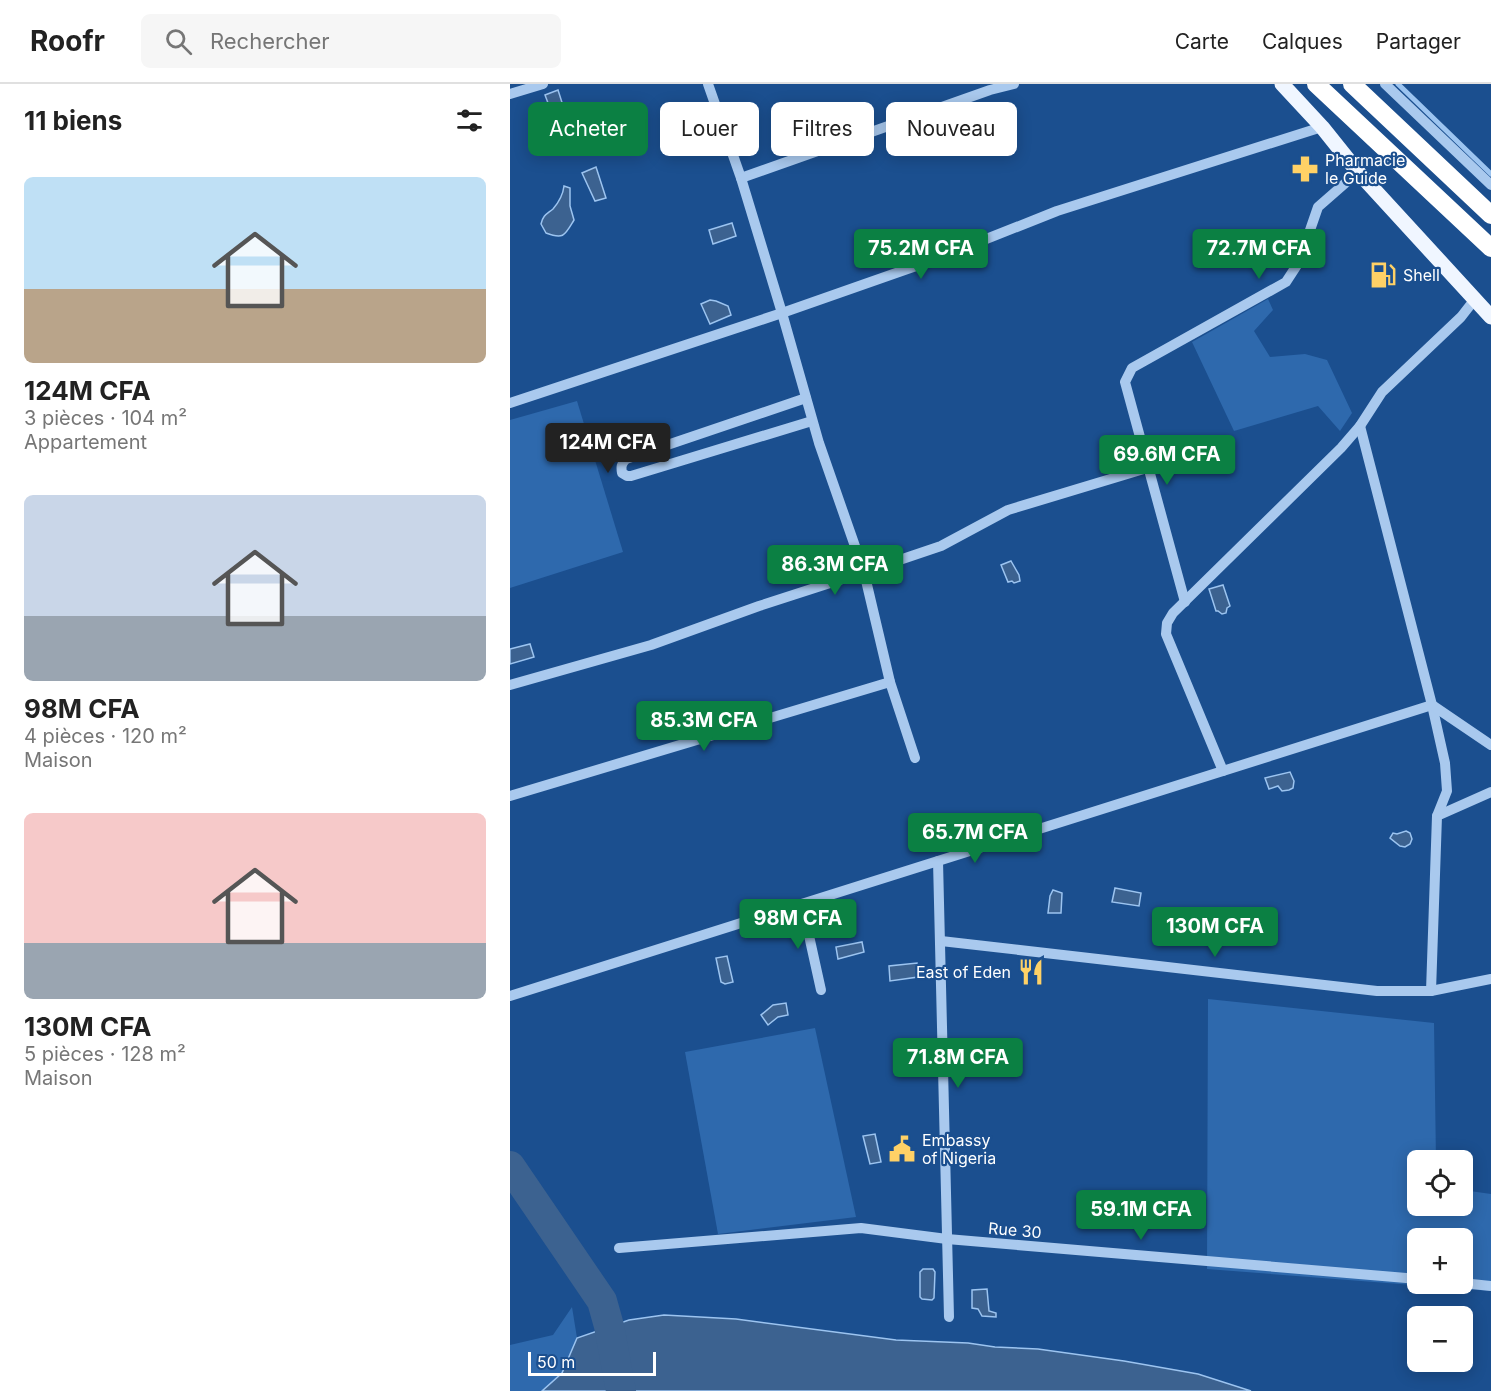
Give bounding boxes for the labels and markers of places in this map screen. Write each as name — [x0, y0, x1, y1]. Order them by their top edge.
place label: Pharmacie le Guide — [1325, 150, 1405, 188]
pharmacy icon: Pharmacie le Guide — [1290, 154, 1320, 184]
pin: 75.2M CFA — [852, 229, 990, 280]
pin: 72.7M CFA — [1190, 229, 1328, 280]
fuel station icon: Shell — [1368, 260, 1398, 290]
place label: Shell — [1403, 265, 1440, 285]
pin: 124M CFA — [546, 423, 670, 474]
pin: 69.6M CFA — [1098, 435, 1236, 486]
pin: 86.3M CFA — [766, 545, 904, 596]
pin: 85.3M CFA — [635, 701, 773, 752]
pin: 65.7M CFA — [906, 813, 1044, 864]
pin: 98M CFA — [743, 899, 853, 950]
pin: 130M CFA — [1153, 907, 1277, 958]
restaurant icon: East of Eden — [1016, 957, 1046, 987]
place label: East of Eden — [916, 962, 1011, 982]
pin: 71.8M CFA — [889, 1038, 1027, 1089]
place label: Embassy of Nigeria — [922, 1130, 996, 1168]
public building icon: Embassy of Nigeria — [887, 1134, 917, 1164]
pin: 59.1M CFA — [1072, 1190, 1210, 1241]

